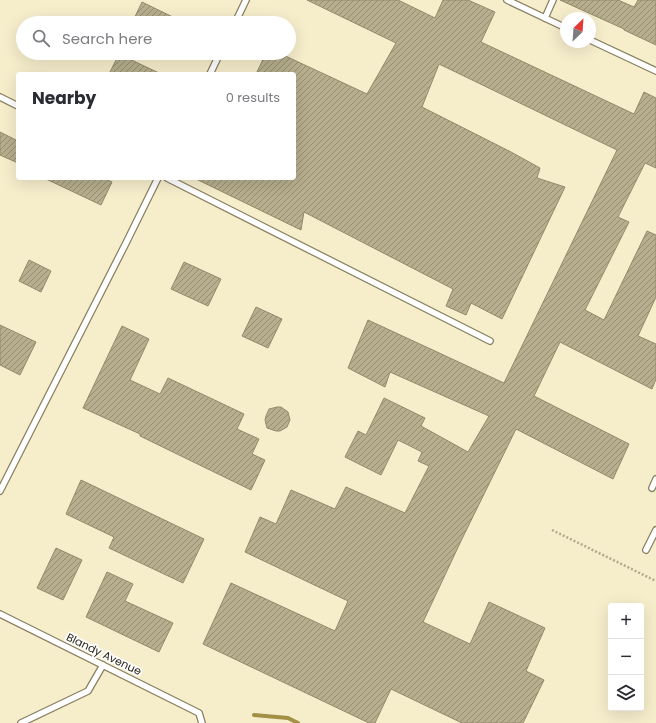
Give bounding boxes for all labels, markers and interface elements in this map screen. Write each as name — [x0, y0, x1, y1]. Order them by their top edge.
north arrow — [560, 12, 596, 48]
search box — [16, 16, 296, 60]
icon: search — [30, 27, 52, 49]
text: Search here — [62, 28, 152, 49]
text: Nearby — [32, 86, 96, 110]
text: 0 results — [226, 88, 280, 107]
map controls — [608, 603, 644, 711]
button: + — [608, 603, 644, 639]
street label: Blandy Avenue — [64, 629, 144, 679]
button: − — [608, 639, 644, 675]
button: layers — [608, 675, 644, 711]

